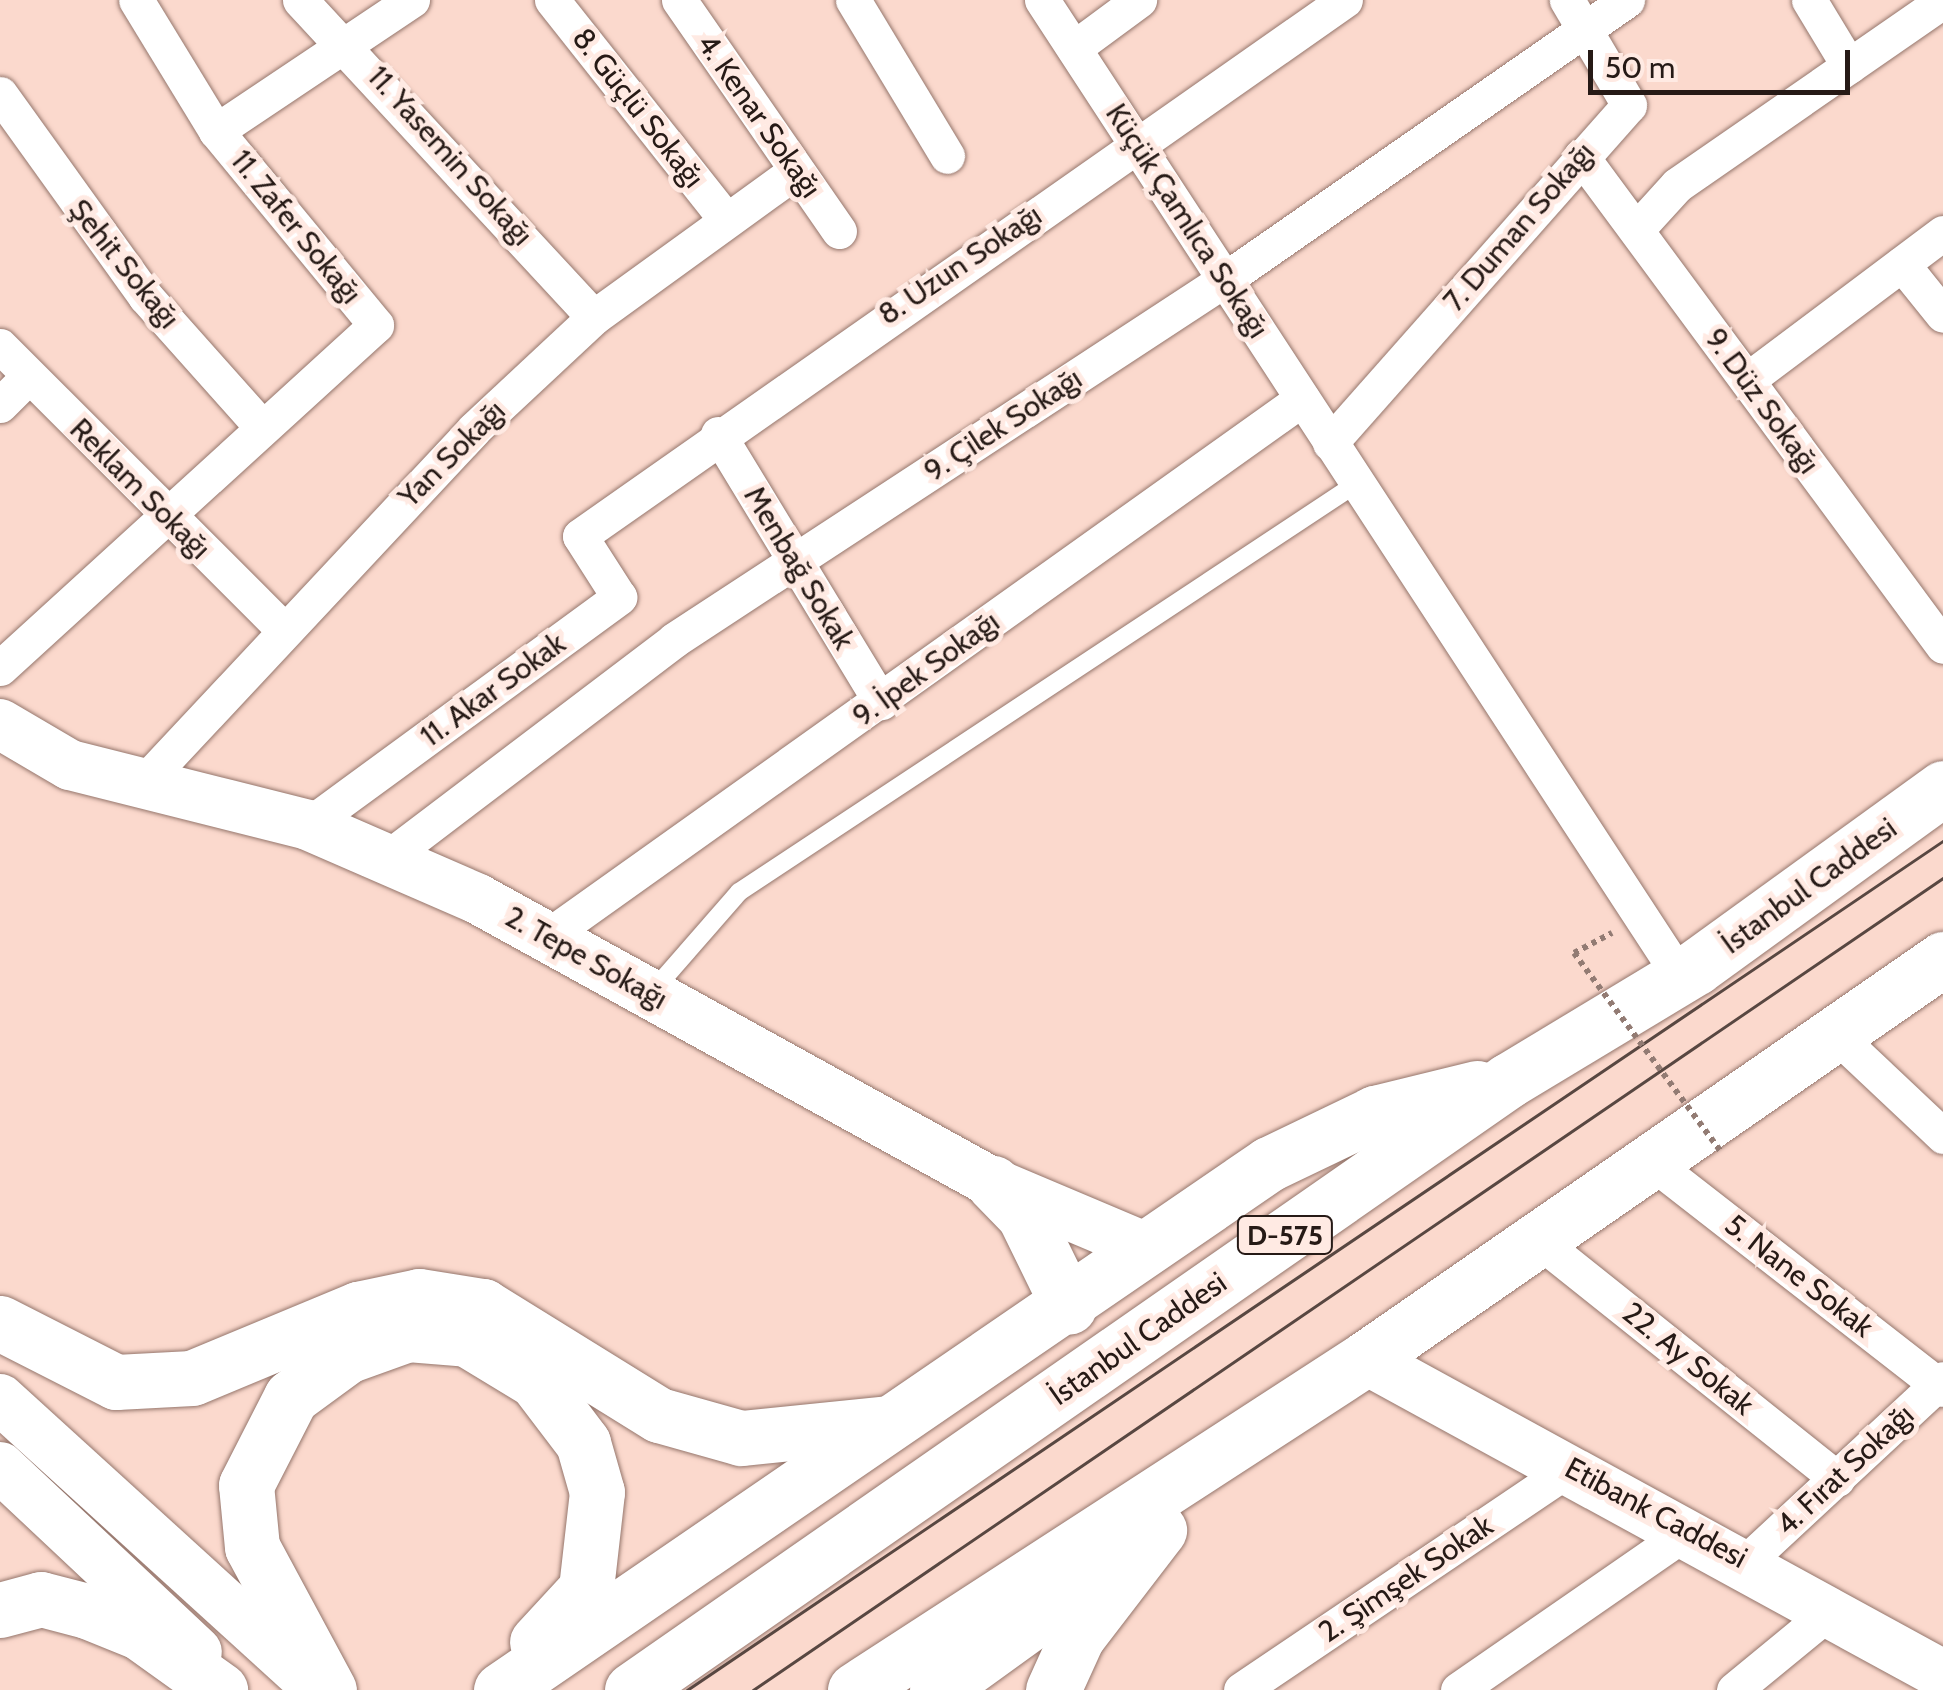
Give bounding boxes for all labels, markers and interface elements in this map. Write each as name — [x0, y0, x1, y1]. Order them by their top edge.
street label: 8. Güçlü Sokağı — [564, 21, 712, 195]
street label: 4. Kenar Sokağı — [689, 27, 829, 205]
scale bar — [1593, 30, 1856, 92]
text: 50 m — [1605, 49, 1675, 86]
street label: 11. Yasemin Sokağı — [360, 59, 540, 253]
street label: Küçük Çamlıca Sokağı — [1098, 97, 1276, 345]
street label: 7. Duman Sokağı — [1436, 135, 1602, 319]
street label: 11. Zafer Sokağı — [223, 143, 369, 311]
street label: Şehit Sokağı — [61, 192, 187, 336]
street label: 8. Uzun Sokağı — [872, 197, 1048, 333]
street label: 9. Düz Sokağı — [1697, 321, 1827, 481]
street label: 9. Çilek Sokağı — [917, 361, 1089, 489]
street label: Yan Sokağı — [391, 393, 513, 515]
street label: Reklam Sokağı — [62, 411, 218, 567]
street label: Menbağ Sokak — [736, 480, 862, 656]
street label: 9. İpek Sokağı — [846, 604, 1006, 734]
street label: 11. Akar Sokak — [414, 625, 572, 755]
street label: İstanbul Caddesi — [1714, 810, 1904, 962]
street label: 2. Tepe Sokağı — [499, 899, 673, 1017]
street label: 5. Nane Sokak — [1718, 1207, 1880, 1345]
road number: D-575 — [1235, 1212, 1335, 1258]
street label: İstanbul Caddesi — [1043, 1265, 1233, 1413]
street label: 22. Ay Sokak — [1615, 1295, 1761, 1423]
street label: 4. Fırat Sokağı — [1769, 1397, 1921, 1543]
street label: Etibank Caddesi — [1559, 1450, 1753, 1576]
street label: 2. Şimşek Sokak — [1312, 1508, 1500, 1650]

